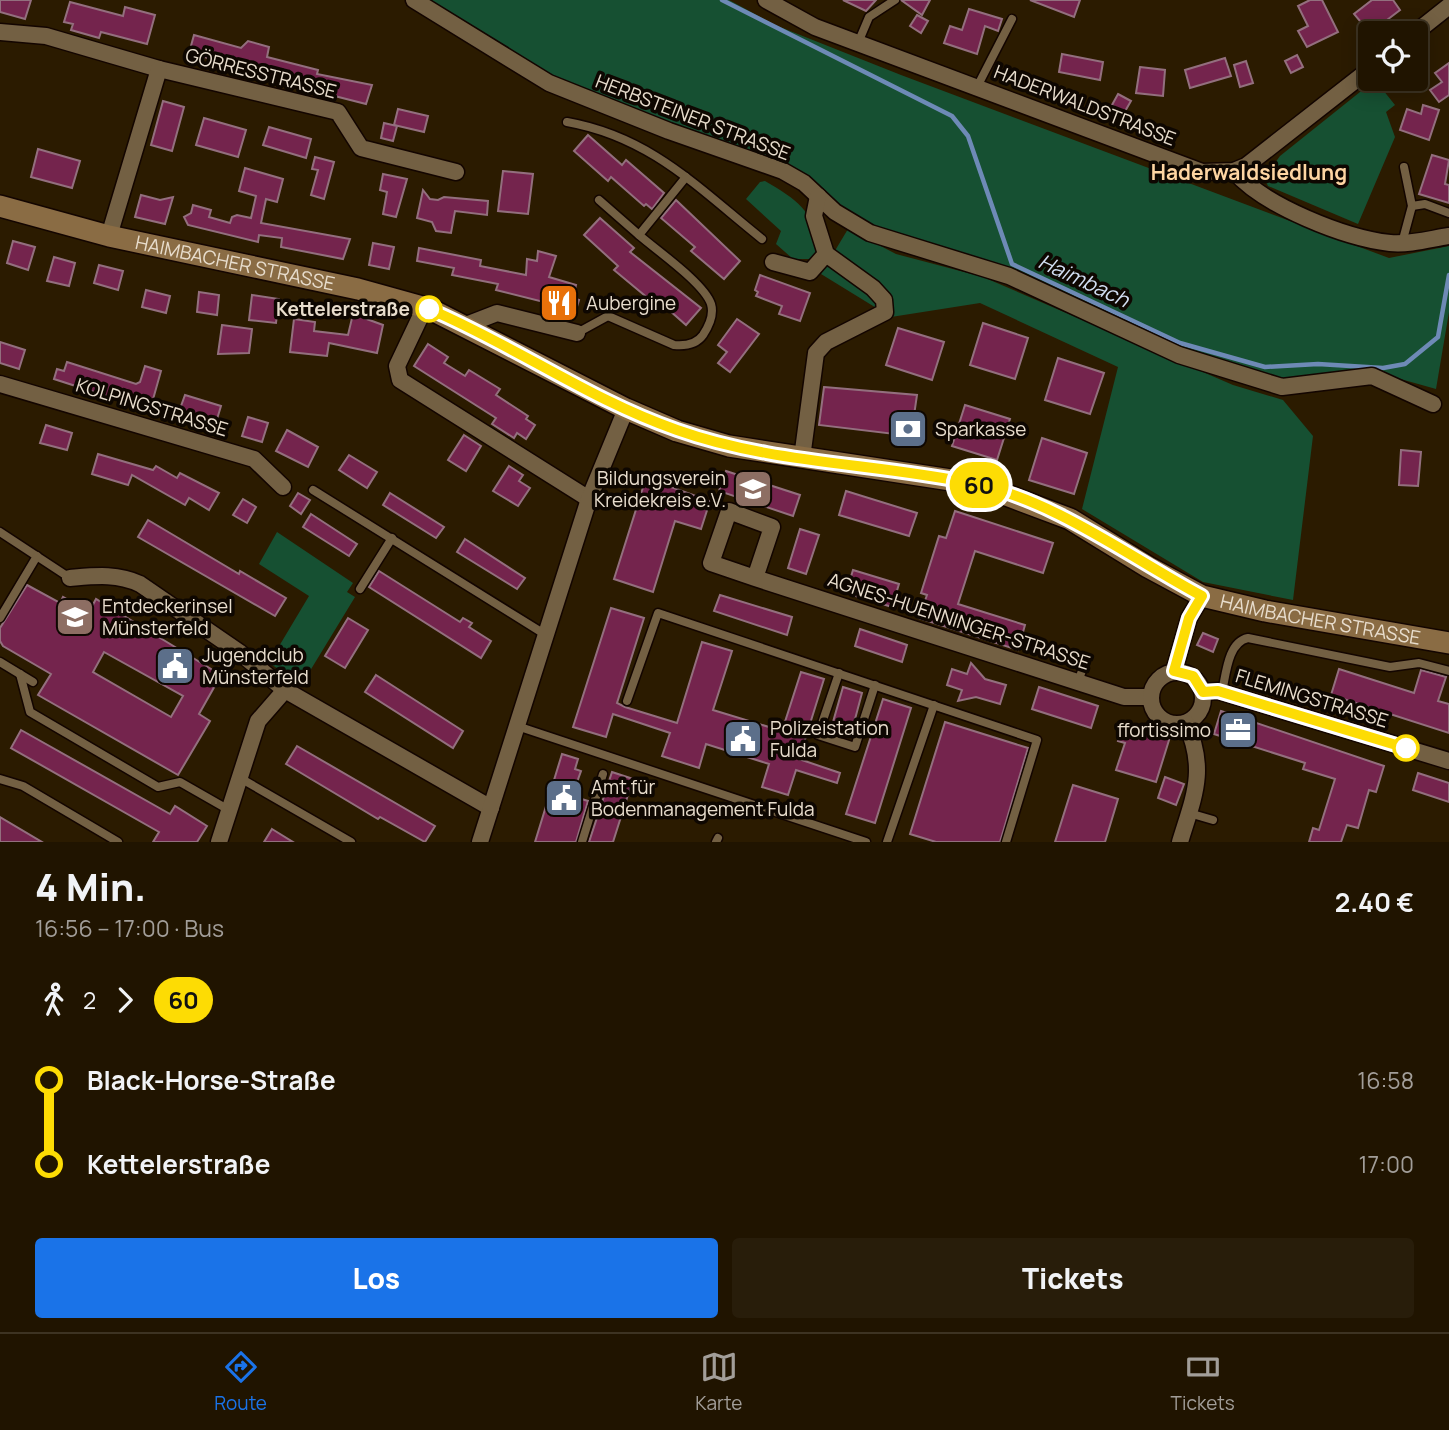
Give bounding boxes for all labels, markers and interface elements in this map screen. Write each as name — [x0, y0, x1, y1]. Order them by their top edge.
map controls — [1358, 21, 1428, 91]
button: locate — [1358, 21, 1428, 91]
street label: GÖRRESSTRASSE — [183, 42, 339, 104]
street label: HADERWALDSTRASSE — [990, 58, 1180, 152]
street label: HERBSTEINER STRASSE — [592, 68, 794, 166]
district label: Haderwaldsiedlung — [1151, 158, 1347, 186]
street label: HAIMBACHER STRASSE — [133, 229, 337, 297]
water label: Haimbach — [1034, 247, 1135, 314]
restaurant icon: Aubergine — [538, 282, 580, 324]
place label: Aubergine — [586, 290, 676, 316]
place label: Kettelerstraße — [276, 296, 410, 322]
marker: Kettelerstraße — [416, 296, 442, 322]
street label: KOLPINGSTRASSE — [73, 372, 231, 442]
bank icon: Sparkasse — [887, 408, 929, 450]
place label: Sparkasse — [935, 416, 1026, 442]
line badge: 60 — [948, 462, 1010, 508]
place label: Bildungsverein Kreidekreis e.V. — [594, 465, 726, 513]
school or university icon: Bildungsverein Kreidekreis e.V. — [732, 468, 774, 510]
text: 60 — [964, 468, 994, 501]
street label: AGNES-HUENNINGER-STRASSE — [825, 566, 1093, 676]
street label: HAIMBACHER STRASSE — [1218, 588, 1423, 651]
place label: Entdeckerinsel Münsterfeld — [102, 593, 233, 641]
school or university icon: Entdeckerinsel Münsterfeld — [54, 596, 96, 638]
place label: Jugendclub Münsterfeld — [202, 642, 309, 690]
public building icon: Jugendclub Münsterfeld — [154, 645, 196, 687]
street label: FLEMINGSTRASSE — [1233, 662, 1391, 734]
office icon: ffortissimo — [1217, 709, 1259, 751]
place label: Polizeistation Fulda — [770, 715, 889, 763]
place label: ffortissimo — [1117, 717, 1211, 743]
public building icon: Polizeistation Fulda — [722, 718, 764, 760]
unlabelled marker — [1393, 735, 1419, 761]
place label: Amt für Bodenmanagement Fulda — [591, 774, 815, 822]
public building icon: Amt für Bodenmanagement Fulda — [543, 777, 585, 819]
text: 4 Min. — [35, 860, 146, 912]
text: 2.40 € — [1335, 884, 1414, 920]
text: 16:56 – 17:00 · Bus — [35, 912, 224, 944]
icon: walk — [35, 981, 73, 1019]
icon: forward — [106, 981, 144, 1019]
text: 60 — [168, 983, 199, 1016]
text: 2 — [83, 984, 96, 1016]
text: Black-Horse-Straße — [87, 1062, 336, 1098]
text: 16:58 — [1357, 1064, 1414, 1096]
text: Kettelerstraße — [87, 1146, 270, 1182]
text: 17:00 — [1359, 1148, 1414, 1180]
button: Los — [35, 1238, 718, 1318]
button: Tickets — [732, 1238, 1414, 1318]
tab: Route — [214, 1348, 267, 1416]
tab: Karte — [695, 1348, 742, 1416]
tab: Tickets — [1171, 1348, 1235, 1416]

